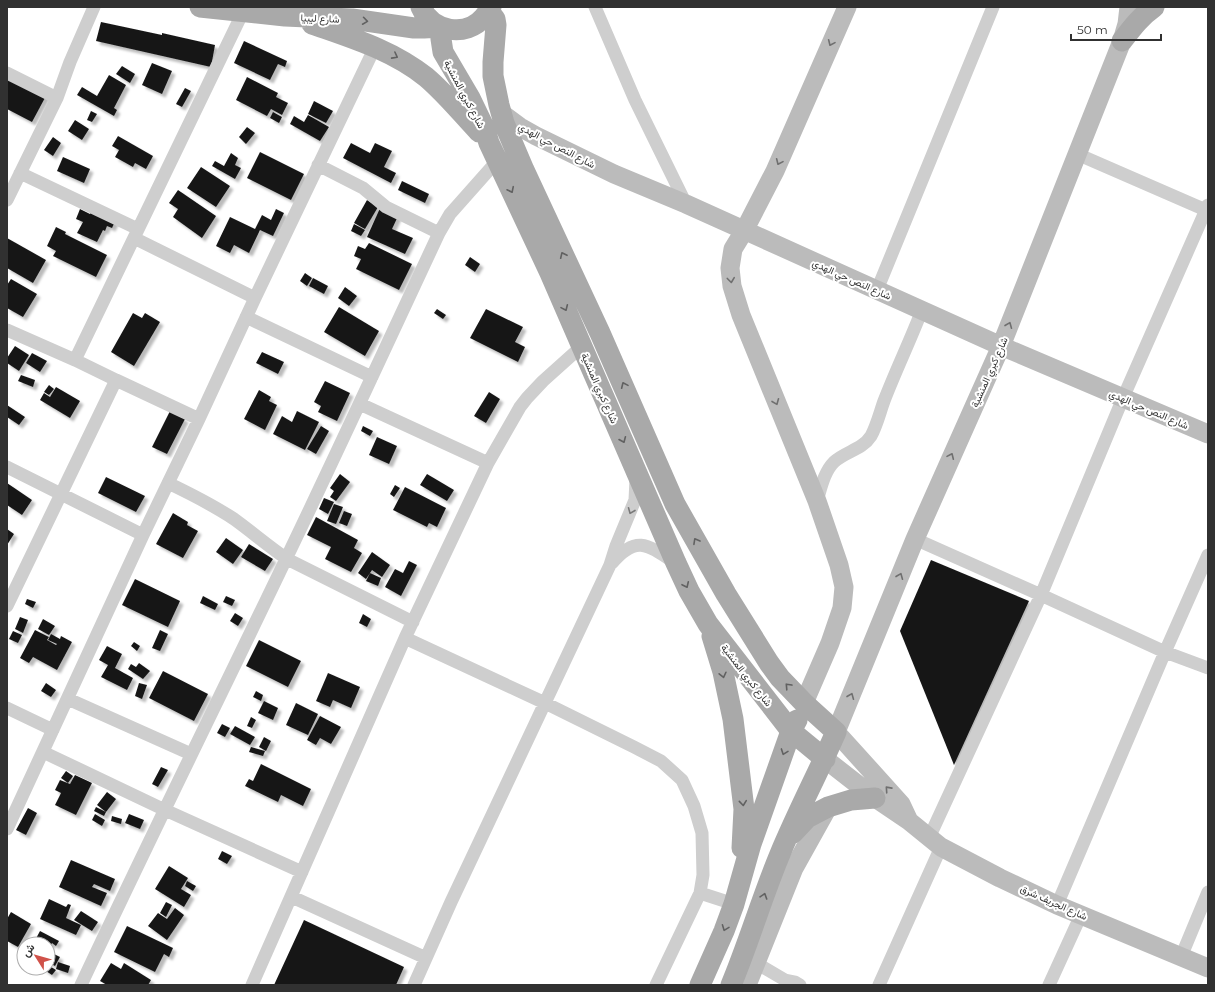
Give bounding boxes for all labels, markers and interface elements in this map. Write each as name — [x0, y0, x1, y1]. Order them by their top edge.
street label: شارع ليبيا — [300, 11, 340, 26]
one-way arrow — [362, 16, 368, 25]
scale bar — [1071, 16, 1161, 42]
text: 50 m — [1077, 22, 1108, 37]
one-way arrow — [828, 38, 836, 46]
one-way arrow — [390, 51, 398, 59]
street label: شارع كبري المنشية — [439, 58, 488, 132]
street label: شارع النص حي الهدي — [515, 120, 597, 173]
one-way arrow — [776, 157, 784, 165]
one-way arrow — [506, 186, 514, 194]
one-way arrow — [560, 251, 568, 259]
street label: شارع النص حي الهدي — [810, 256, 893, 305]
one-way arrow — [727, 277, 736, 283]
one-way arrow — [561, 305, 569, 312]
one-way arrow — [1005, 321, 1013, 328]
street label: شارع كبري المنشية — [968, 335, 1013, 410]
street label: شارع كبري المنشية — [576, 351, 621, 426]
one-way arrow — [620, 382, 628, 389]
street label: شارع النص حي الهدي — [1106, 387, 1191, 434]
one-way arrow — [772, 398, 780, 405]
one-way arrow — [618, 436, 626, 444]
one-way arrow — [947, 453, 955, 460]
one-way arrow — [628, 508, 636, 515]
one-way arrow — [694, 538, 701, 545]
one-way arrow — [895, 572, 903, 579]
one-way arrow — [681, 581, 689, 588]
street label: شارع كبري المنشية — [717, 641, 775, 710]
one-way arrow — [718, 671, 727, 678]
one-way arrow — [785, 683, 793, 691]
one-way arrow — [846, 693, 854, 701]
one-way arrow — [780, 748, 789, 755]
one-way arrow — [885, 786, 892, 794]
one-way arrow — [739, 800, 748, 806]
street label: شارع الجريف شرق — [1018, 882, 1089, 923]
one-way arrow — [759, 892, 767, 899]
one-way arrow — [721, 925, 729, 932]
north arrow — [16, 936, 56, 976]
text: ش — [18, 940, 38, 959]

